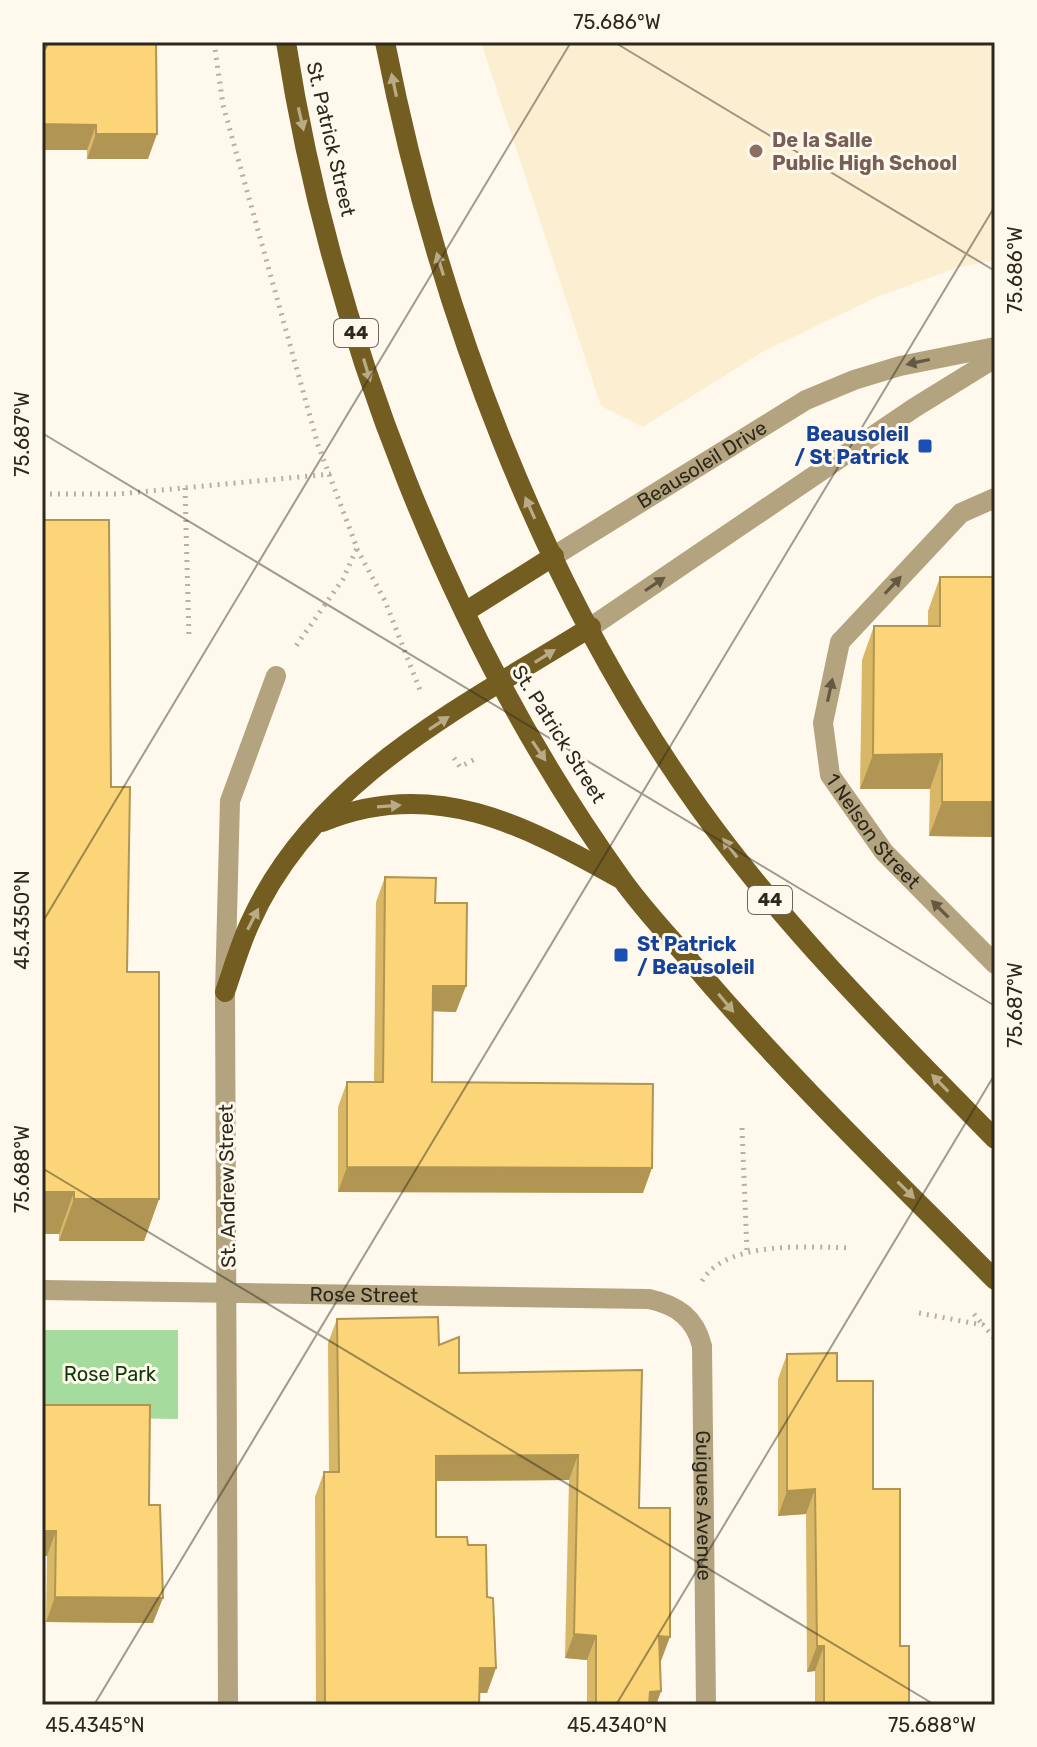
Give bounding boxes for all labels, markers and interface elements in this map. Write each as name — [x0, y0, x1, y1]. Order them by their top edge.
text: 75.686°W — [573, 10, 661, 34]
street label: St. Patrick Street — [302, 59, 360, 219]
one-way arrow — [387, 73, 400, 98]
one-way arrow — [295, 106, 307, 131]
place label: De la Salle Public High School — [772, 128, 957, 175]
marker: De la Salle Public High School — [747, 142, 765, 160]
text: 75.686°W — [1003, 226, 1027, 314]
one-way arrow — [433, 251, 446, 275]
road number: 44 — [334, 319, 378, 347]
one-way arrow — [906, 356, 931, 369]
one-way arrow — [361, 358, 374, 382]
text: 75.687°W — [10, 391, 34, 477]
street label: Beausoleil Drive — [633, 415, 771, 514]
place label: Beausoleil / St Patrick — [795, 422, 909, 469]
marker: Beausoleil / St Patrick — [916, 437, 934, 455]
one-way arrow — [523, 496, 536, 519]
one-way arrow — [645, 576, 666, 591]
one-way arrow — [884, 576, 902, 595]
one-way arrow — [534, 648, 555, 663]
street label: St. Patrick Street — [507, 661, 611, 807]
one-way arrow — [824, 677, 837, 702]
one-way arrow — [428, 716, 450, 730]
one-way arrow — [531, 740, 546, 762]
street label: 1 Nelson Street — [821, 769, 926, 894]
one-way arrow — [377, 799, 402, 812]
one-way arrow — [722, 838, 738, 858]
text: 45.4350°N — [10, 870, 34, 970]
road number: 44 — [748, 886, 792, 914]
one-way arrow — [932, 900, 950, 919]
one-way arrow — [247, 908, 260, 931]
place label: St Patrick / Beausoleil — [637, 932, 755, 979]
marker: St Patrick / Beausoleil — [612, 946, 630, 964]
text: 75.687°W — [1003, 962, 1027, 1048]
one-way arrow — [717, 993, 734, 1013]
one-way arrow — [932, 1074, 950, 1093]
street label: St. Andrew Street — [214, 1104, 240, 1268]
text: 75.688°W — [10, 1125, 34, 1213]
one-way arrow — [897, 1180, 915, 1199]
street label: Rose Street — [309, 1282, 419, 1308]
park label: Rose Park — [64, 1362, 157, 1386]
street label: Guigues Avenue — [691, 1430, 717, 1581]
text: 45.4345°N — [45, 1713, 145, 1737]
text: 45.4340°N — [567, 1713, 667, 1737]
text: 75.688°W — [888, 1713, 976, 1737]

